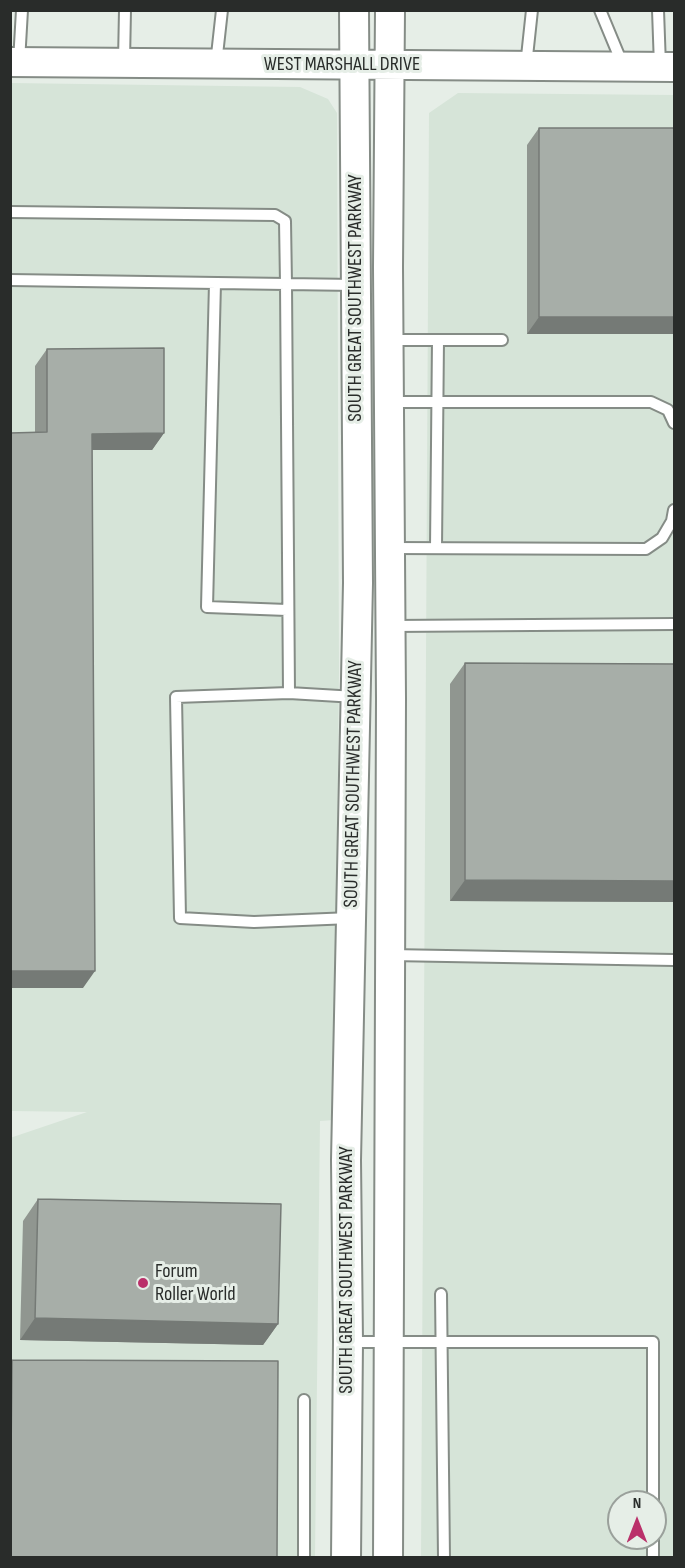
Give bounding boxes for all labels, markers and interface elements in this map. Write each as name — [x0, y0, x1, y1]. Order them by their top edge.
street label: WEST MARSHALL DRIVE — [264, 53, 420, 77]
street label: SOUTH GREAT SOUTHWEST PARKWAY — [344, 174, 368, 422]
street label: SOUTH GREAT SOUTHWEST PARKWAY — [340, 660, 368, 908]
street label: SOUTH GREAT SOUTHWEST PARKWAY — [335, 1146, 359, 1394]
place label: Forum Roller World — [155, 1260, 235, 1307]
marker: Forum Roller World — [136, 1276, 150, 1290]
north arrow — [607, 1490, 667, 1550]
text: N — [633, 1494, 641, 1513]

